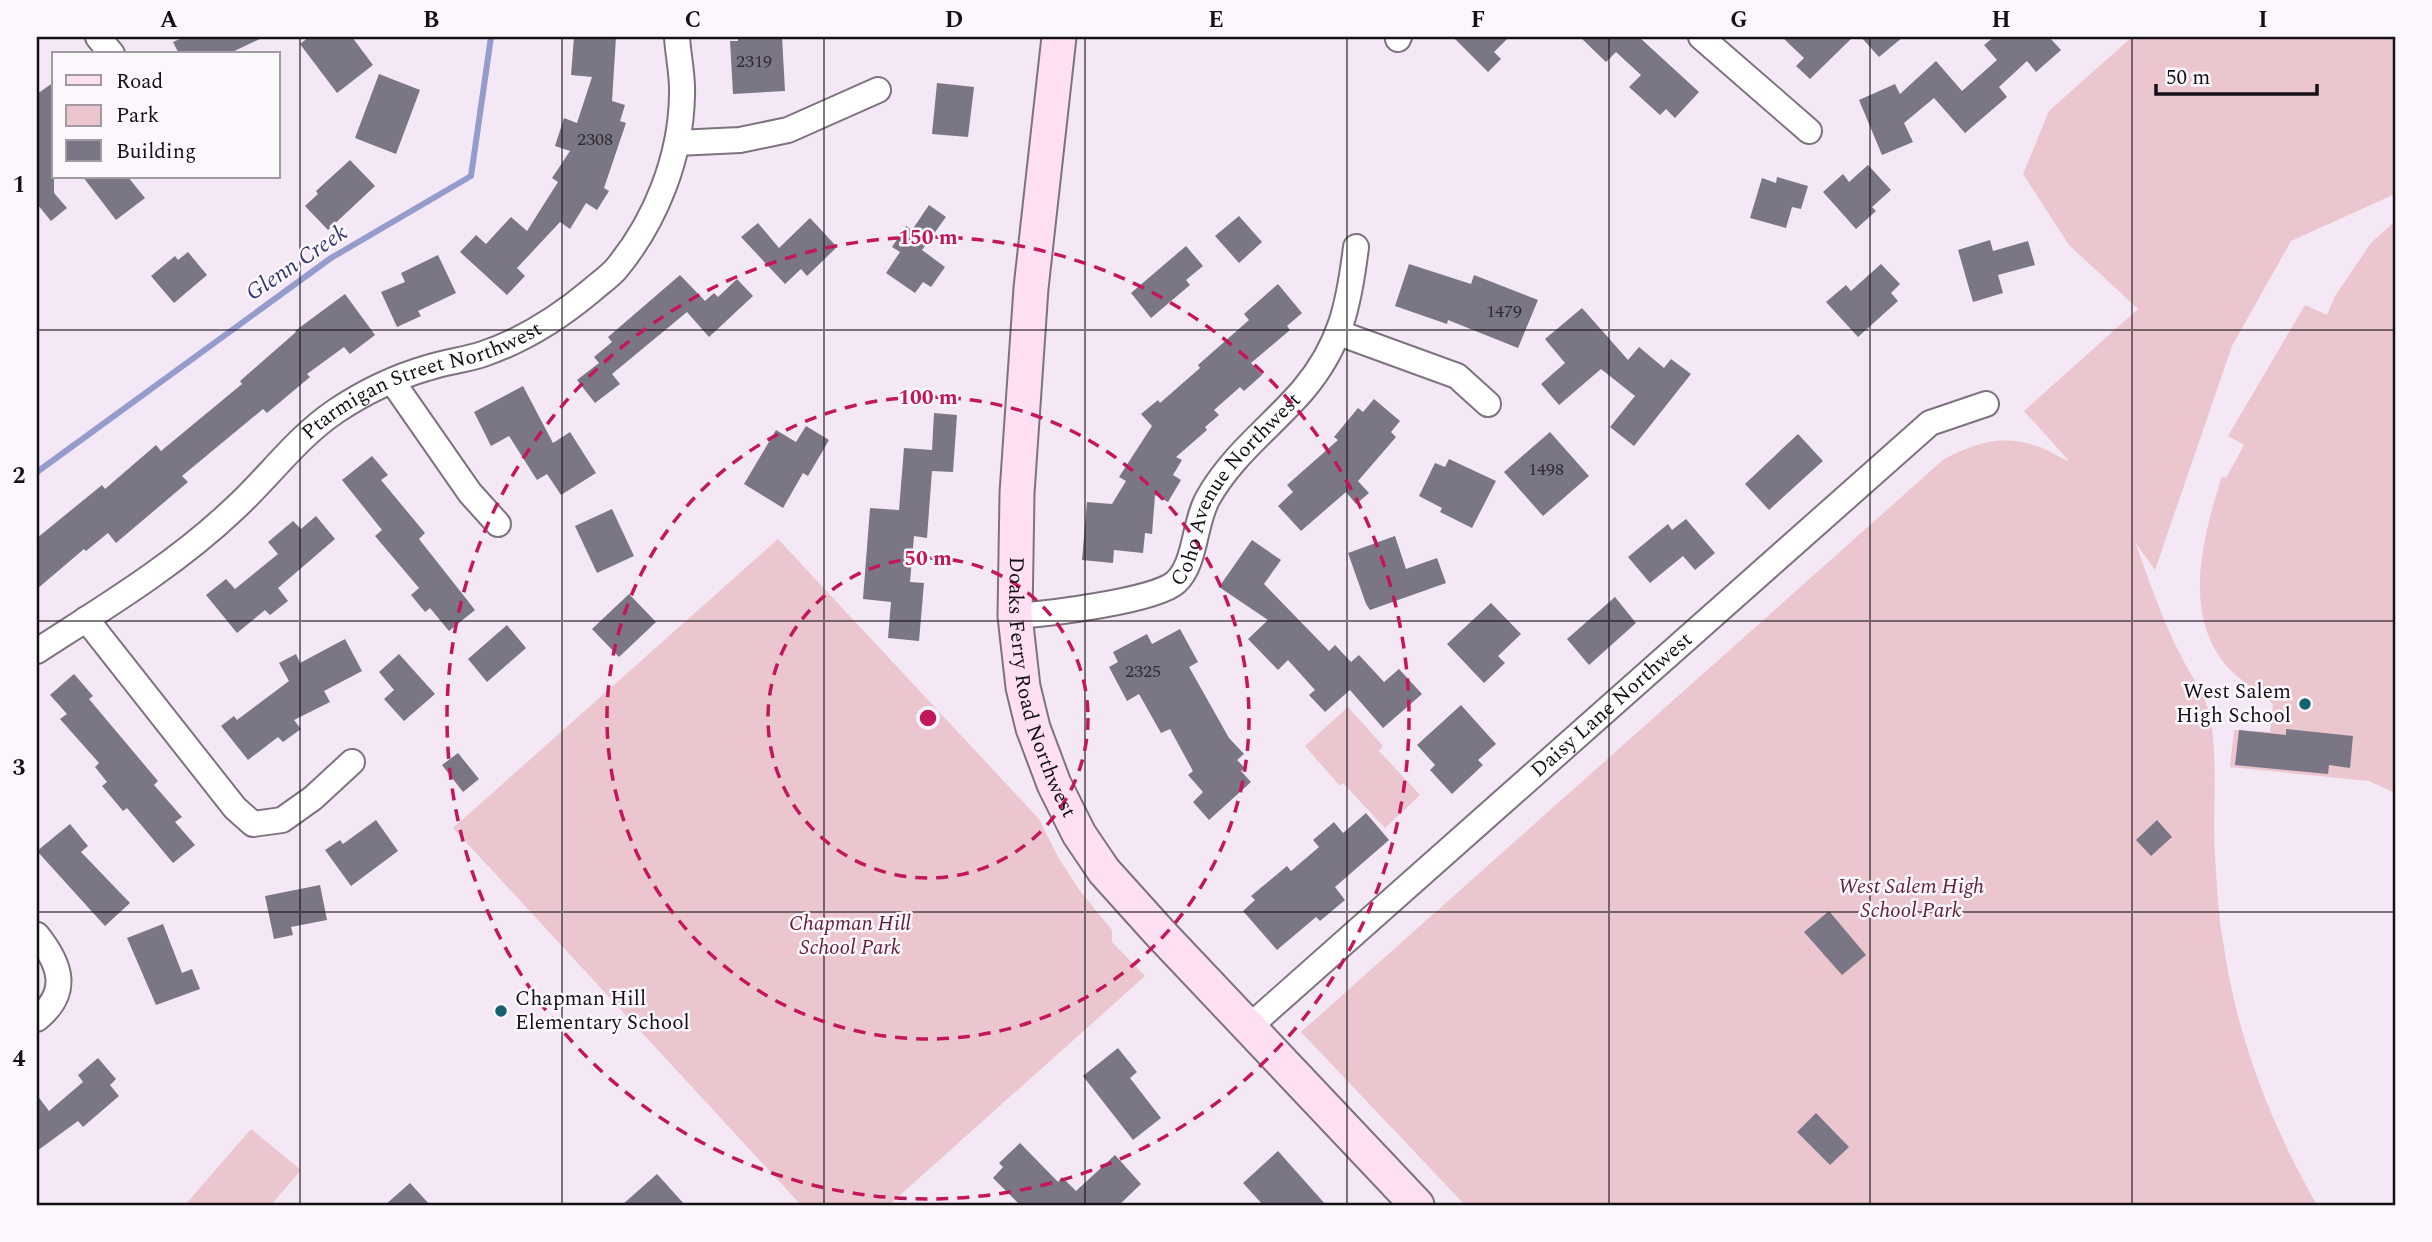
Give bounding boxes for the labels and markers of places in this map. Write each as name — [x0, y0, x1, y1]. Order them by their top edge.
place label: West Salem High School — [2176, 676, 2291, 732]
marker: West Salem High School — [2297, 696, 2313, 712]
centre of rings — [916, 706, 940, 730]
place label: Chapman Hill Elementary School — [515, 983, 690, 1039]
marker: Chapman Hill Elementary School — [493, 1003, 509, 1019]

